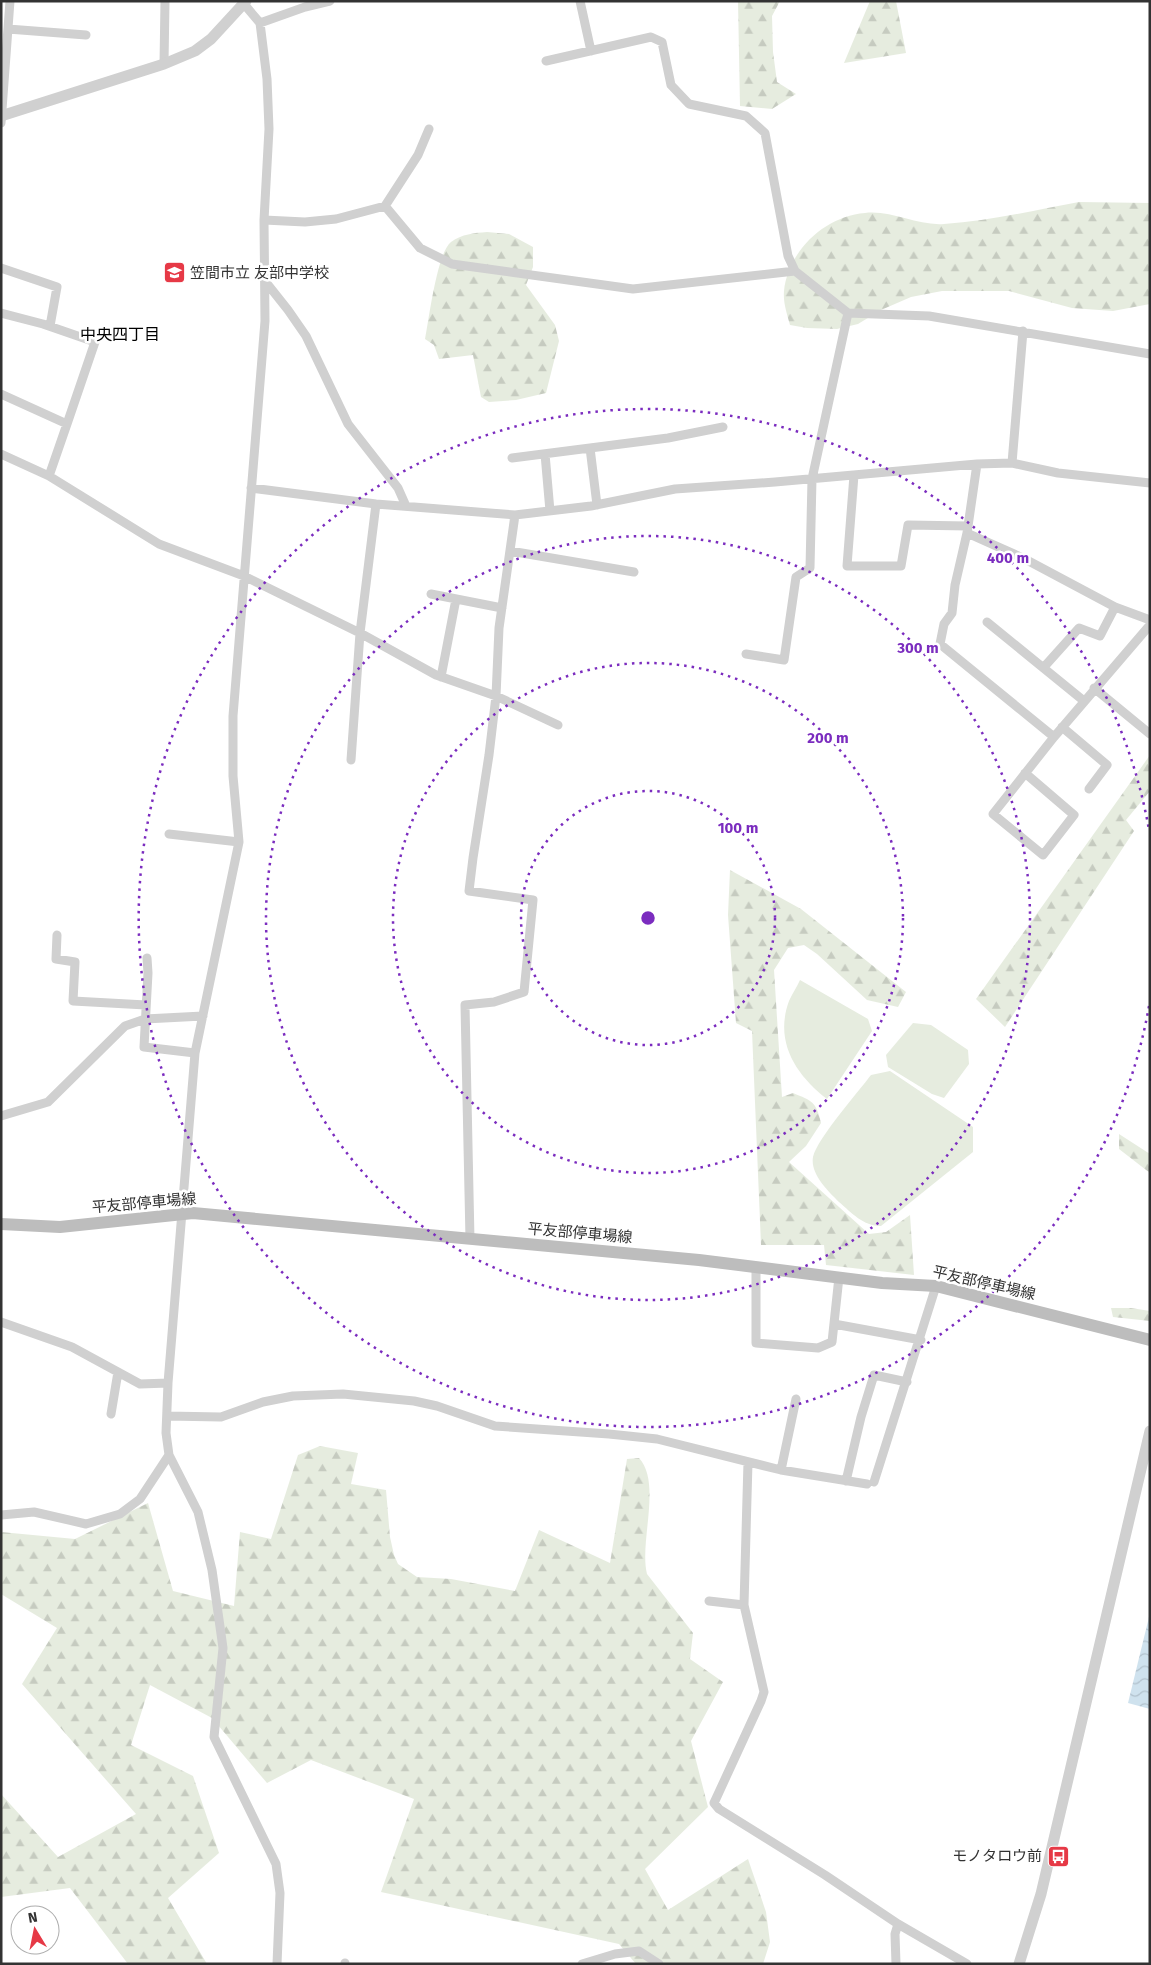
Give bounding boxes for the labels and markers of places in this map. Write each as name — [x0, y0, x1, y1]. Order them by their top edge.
school or university icon: 笠間市立 友部中学校 — [162, 261, 186, 285]
place label: 笠間市立 友部中学校 — [190, 264, 329, 282]
centre of rings — [639, 909, 657, 927]
bus stop icon: モノタロウ前 — [1046, 1844, 1070, 1868]
place label: モノタロウ前 — [952, 1847, 1042, 1865]

